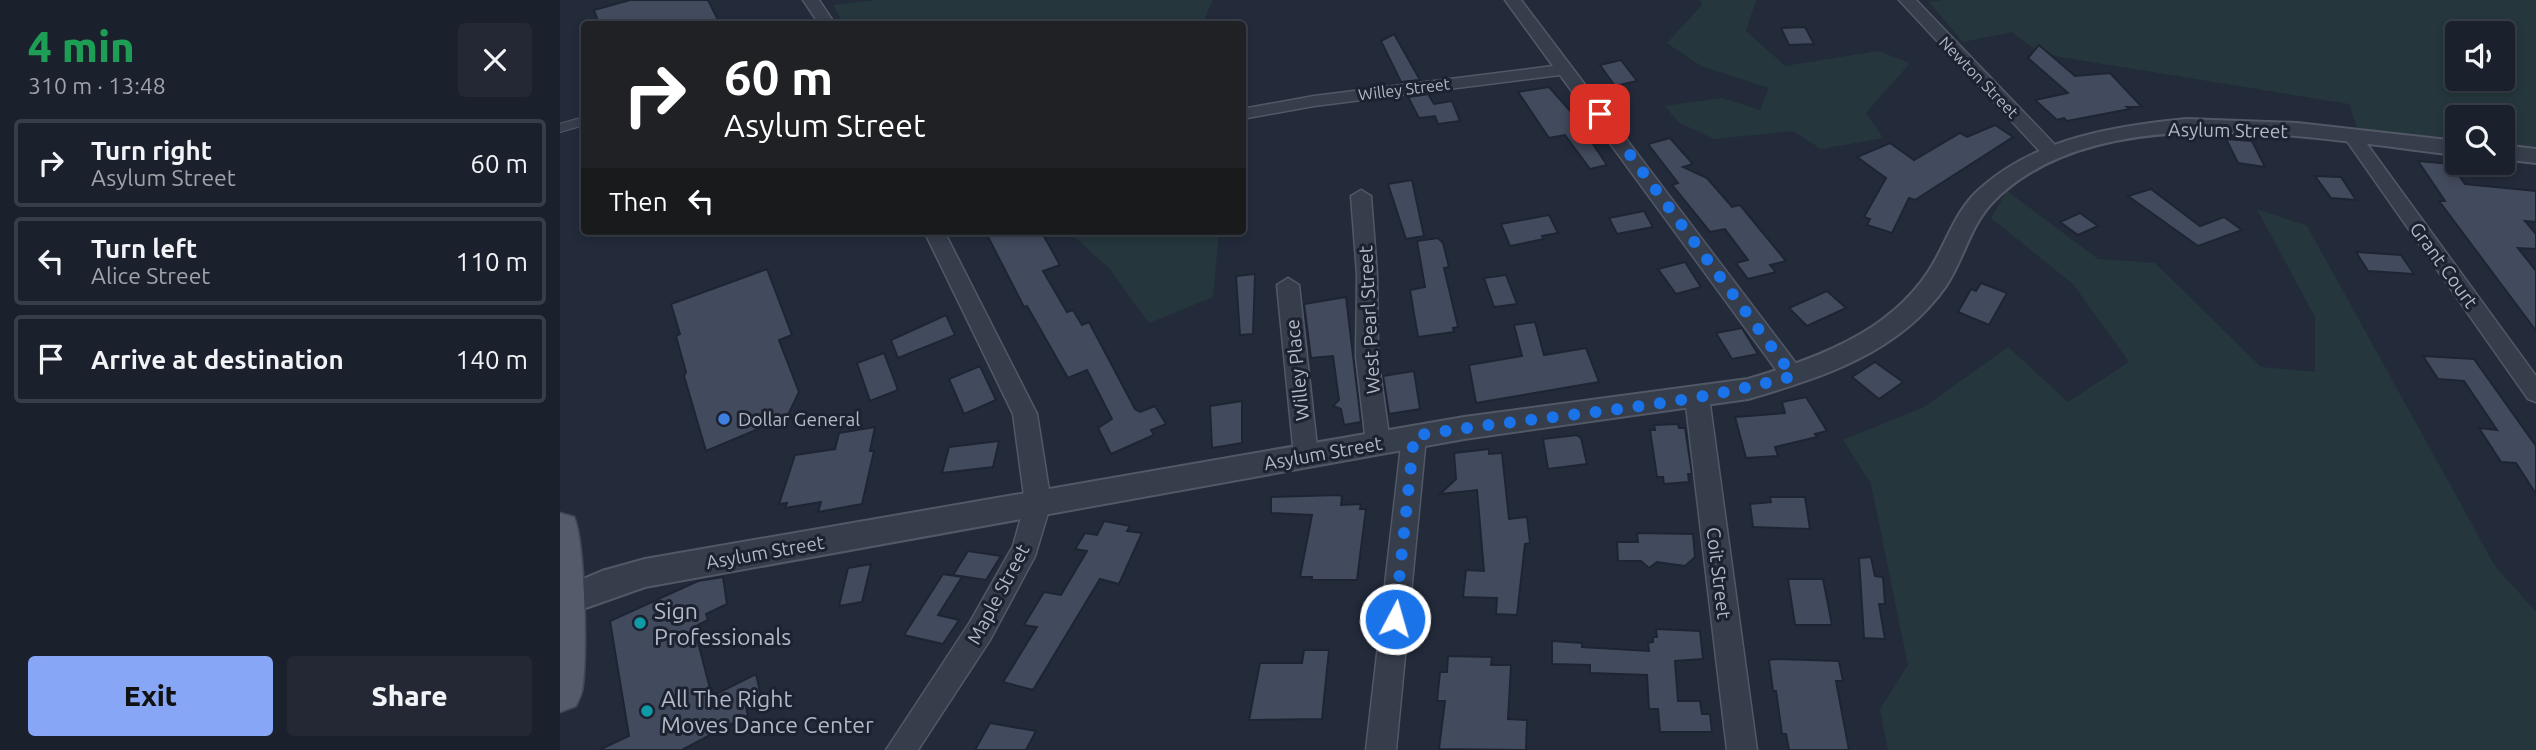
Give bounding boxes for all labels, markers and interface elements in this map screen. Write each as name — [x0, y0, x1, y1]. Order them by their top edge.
map controls — [2445, 21, 2515, 175]
button: sound — [2445, 21, 2515, 91]
text: 4 min — [28, 23, 135, 70]
button: close — [458, 23, 532, 97]
street label: Newton Street — [1936, 33, 2023, 122]
icon: right — [609, 49, 700, 140]
text: 60 m — [724, 49, 833, 104]
text: 310 m · 13:48 — [28, 73, 166, 98]
street label: Willey Street — [1357, 74, 1452, 104]
pin — [1570, 84, 1630, 144]
icon: arrive — [1581, 95, 1619, 133]
button: search — [2445, 105, 2515, 175]
text: Asylum Street — [724, 107, 925, 143]
street label: Asylum Street — [2168, 118, 2289, 142]
text: Turn right — [91, 136, 212, 165]
icon: right — [32, 144, 70, 182]
text: 60 m — [470, 149, 528, 178]
text: Asylum Street — [91, 165, 236, 190]
icon: left — [682, 182, 720, 220]
text: Then — [609, 187, 668, 216]
street label: Grant Court — [2406, 218, 2483, 313]
text: Turn left — [91, 234, 197, 263]
icon: left — [32, 242, 70, 280]
street label: West Pearl Street — [1354, 245, 1384, 395]
text: 110 m — [456, 247, 528, 276]
text: Alice Street — [91, 263, 210, 288]
street label: Willey Place — [1281, 318, 1313, 422]
icon: arrive — [32, 340, 70, 378]
text: Arrive at destination — [91, 345, 344, 374]
text: 140 m — [456, 345, 528, 374]
place label: Dollar General — [738, 408, 860, 430]
marker: Dollar General — [716, 411, 732, 427]
street label: Asylum Street — [1262, 432, 1384, 474]
street label: Coit Street — [1702, 526, 1736, 621]
street label: Asylum Street — [704, 531, 826, 573]
street label: Maple Street — [962, 540, 1034, 648]
position arrow — [1358, 582, 1432, 656]
place label: Sign Professionals — [654, 598, 791, 649]
marker: Sign Professionals — [632, 615, 648, 631]
button: Exit — [28, 656, 273, 736]
button: Share — [287, 656, 532, 736]
place label: All The Right Moves Dance Center — [661, 686, 874, 737]
marker: All The Right Moves Dance Center — [639, 703, 655, 719]

